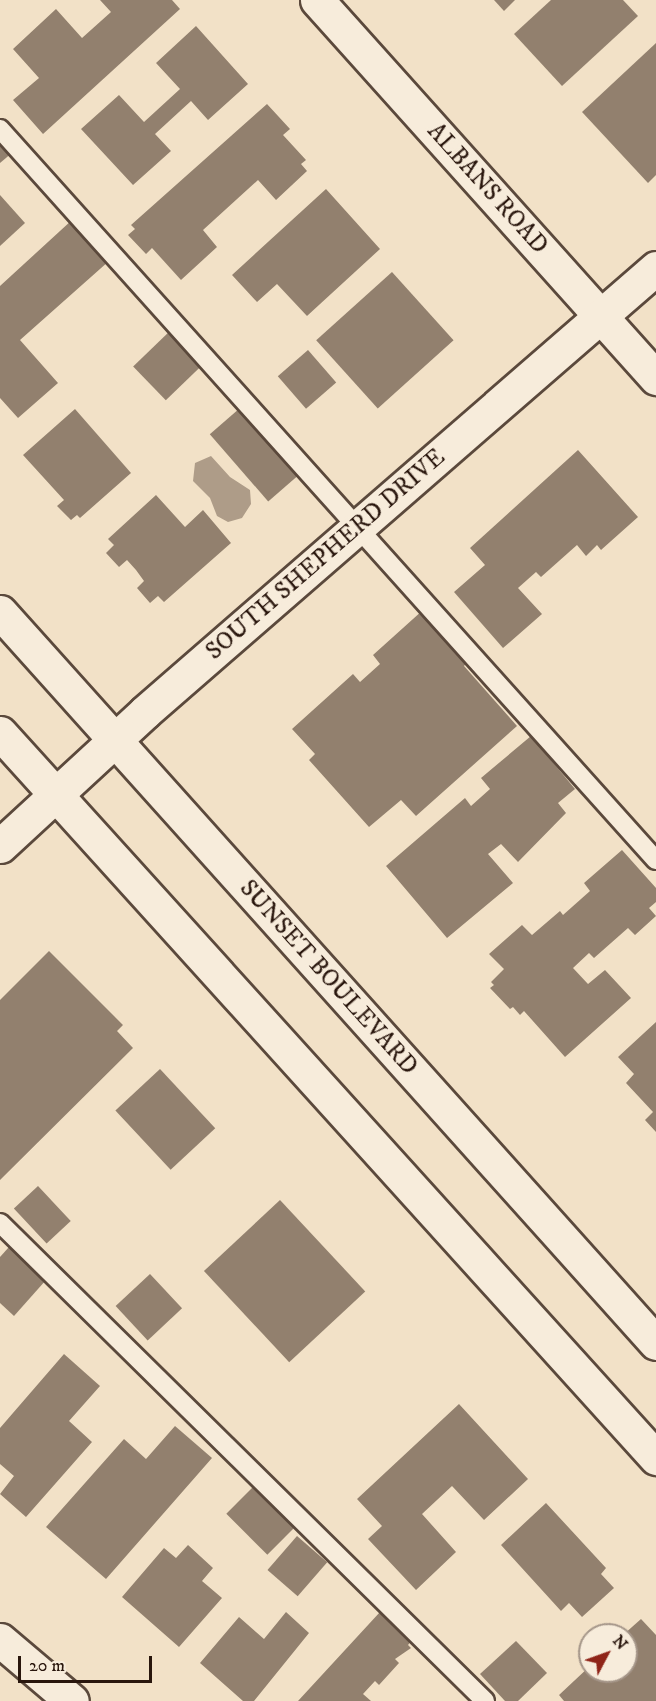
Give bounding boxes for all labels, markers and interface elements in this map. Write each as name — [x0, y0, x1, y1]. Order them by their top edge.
street label: ALBANS ROAD — [421, 118, 553, 260]
street label: SOUTH SHEPHERD DRIVE — [201, 443, 451, 667]
street label: SUNSET BOULEVARD — [233, 875, 423, 1081]
north arrow — [578, 1623, 638, 1683]
text: N — [608, 1631, 632, 1654]
scale bar — [21, 1644, 154, 1682]
text: 20 m — [29, 1655, 65, 1677]

